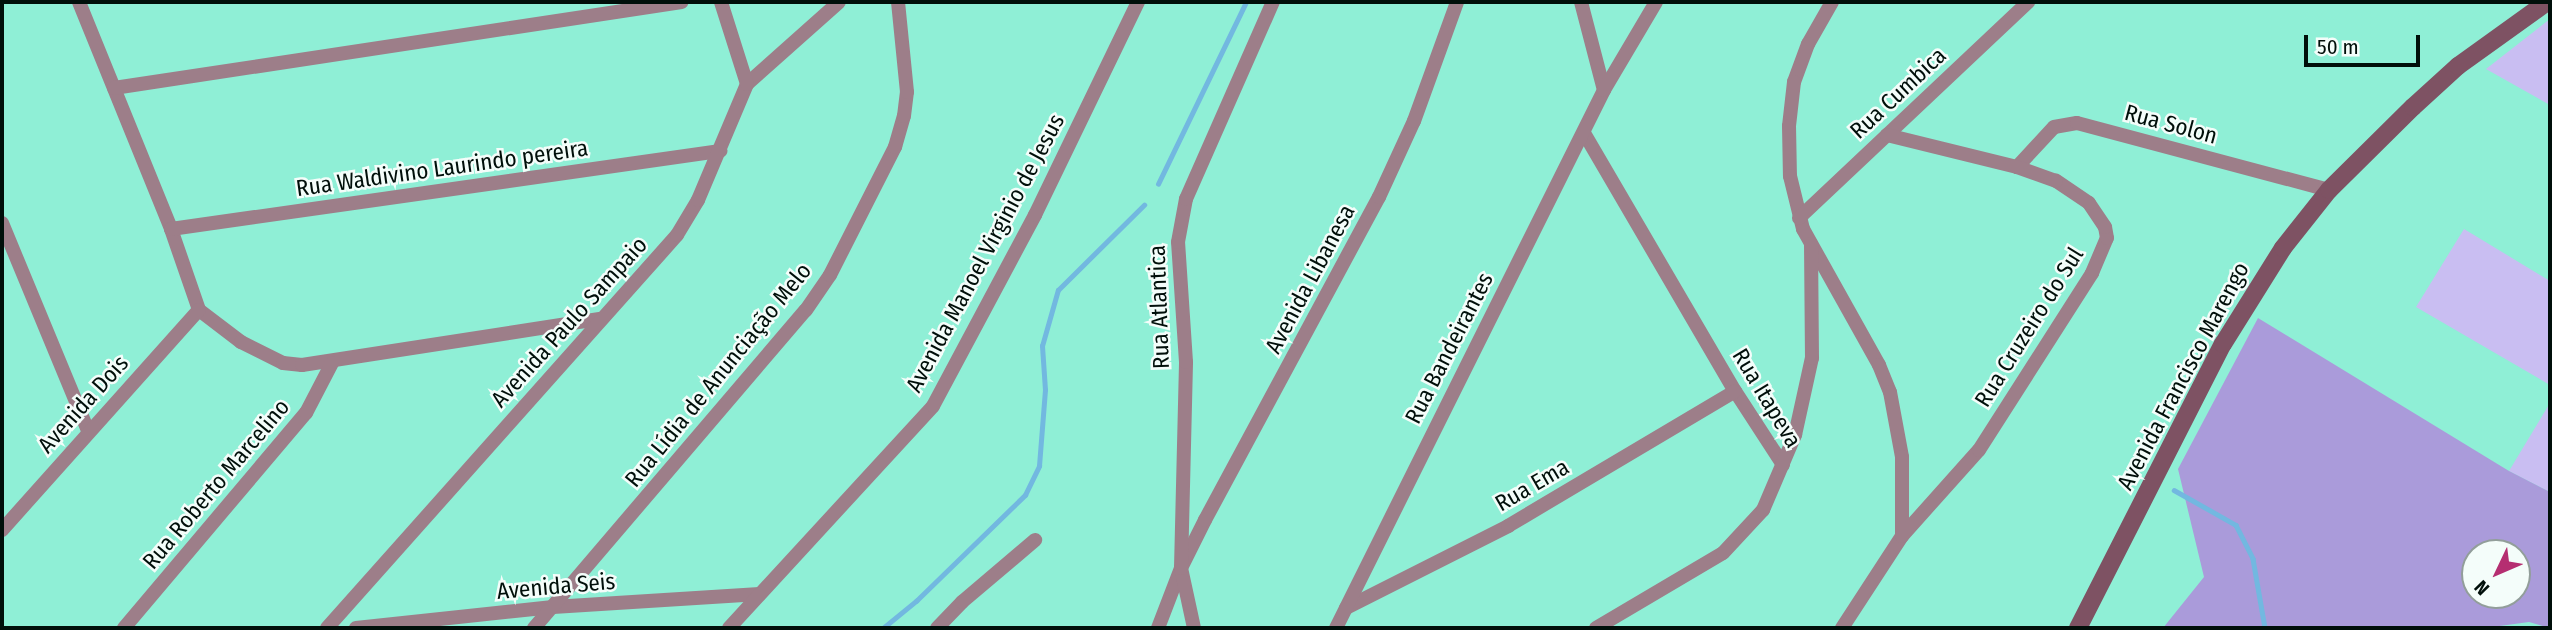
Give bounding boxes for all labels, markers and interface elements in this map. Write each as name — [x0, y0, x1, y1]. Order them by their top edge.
scale bar — [2307, 21, 2422, 65]
text: 50 m — [2317, 34, 2359, 60]
street label: Rua Cumbica — [1844, 42, 1952, 144]
street label: Rua Solon — [2122, 98, 2220, 150]
street label: Avenida Manoel Virginio de Jesus — [900, 109, 1070, 397]
street label: Rua Waldivino Laurindo pereira — [294, 134, 590, 202]
street label: Avenida Libanesa — [1259, 200, 1361, 358]
street label: Avenida Paulo Sampaio — [485, 231, 653, 413]
street label: Rua Cruzeiro do Sul — [1969, 242, 2089, 412]
street label: Rua Atlantica — [1143, 244, 1175, 370]
street label: Rua Lídia de Anunciação Melo — [619, 257, 817, 493]
street label: Avenida Francisco Marengo — [2111, 257, 2255, 495]
street label: Rua Bandeirantes — [1399, 268, 1499, 428]
street label: Rua Itapeva — [1727, 343, 1807, 453]
street label: Avenida Dois — [32, 350, 134, 458]
street label: Rua Roberto Marcelino — [137, 393, 295, 575]
street label: Rua Ema — [1490, 453, 1574, 517]
north arrow — [2461, 539, 2531, 609]
street label: Avenida Seis — [496, 567, 616, 605]
text: N — [2470, 575, 2494, 600]

